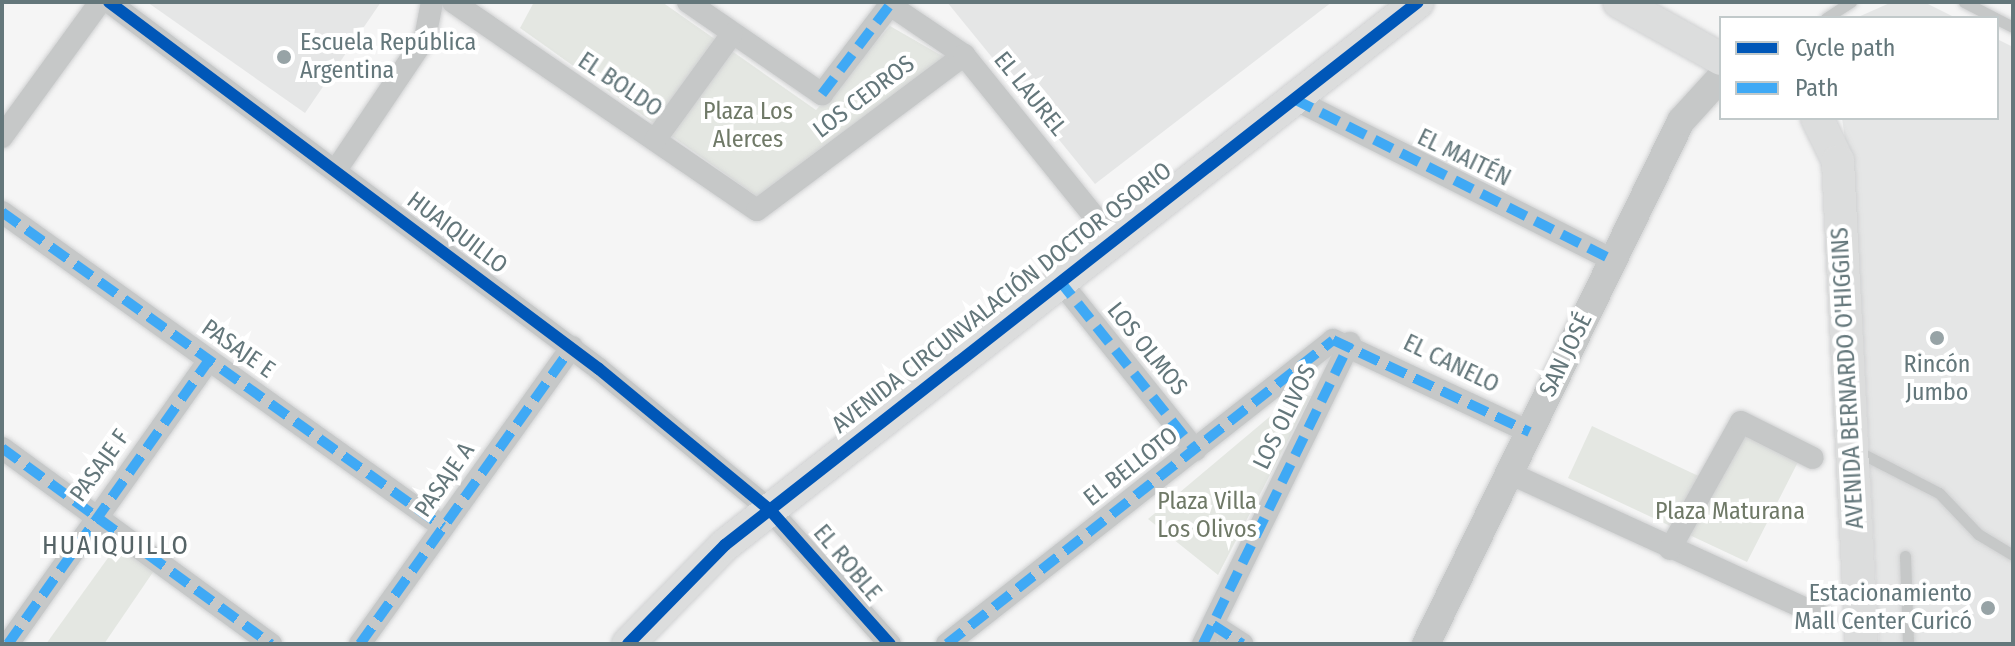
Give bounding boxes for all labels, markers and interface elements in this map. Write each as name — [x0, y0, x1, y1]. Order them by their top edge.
legend — [1719, 16, 1999, 120]
place label: Escuela República Argentina — [300, 29, 476, 85]
text: Cycle path — [1795, 34, 1895, 62]
street label: EL BOLDO — [572, 46, 668, 124]
street label: EL LAUREL — [987, 46, 1073, 142]
marker: Escuela República Argentina — [275, 48, 293, 66]
street label: LOS CEDROS — [808, 50, 920, 144]
text: Path — [1795, 74, 1839, 102]
park label: Plaza Los Alerces — [703, 98, 793, 154]
street label: EL MAITÉN — [1413, 123, 1515, 193]
street label: AVENIDA CIRCUNVALACIÓN DOCTOR OSORIO — [826, 156, 1178, 440]
street label: HUAIQUILLO — [401, 186, 513, 280]
street label: AVENIDA BERNARDO O'HIGGINS — [1826, 226, 1870, 530]
street label: LOS OLMOS — [1101, 297, 1193, 401]
street label: SAN JOSÉ — [1533, 309, 1599, 401]
street label: PASAJE E — [196, 313, 280, 385]
street label: EL CANELO — [1398, 329, 1504, 399]
marker: Rincón Jumbo — [1928, 329, 1946, 347]
place label: Rincón Jumbo — [1904, 351, 1970, 407]
street label: LOS OLIVOS — [1247, 360, 1323, 474]
street label: EL BELLOTO — [1078, 421, 1184, 513]
street label: PASAJE F — [64, 424, 136, 508]
street label: PASAJE A — [409, 437, 481, 523]
park label: Plaza Villa Los Olivos — [1157, 488, 1257, 544]
park label: Plaza Maturana — [1655, 498, 1805, 526]
street label: EL ROBLE — [807, 519, 887, 607]
district label: HUAIQUILLO — [42, 530, 190, 562]
place label: Estacionamiento Mall Center Curicó — [1794, 580, 1972, 636]
marker: Estacionamiento Mall Center Curicó — [1979, 599, 1997, 617]

